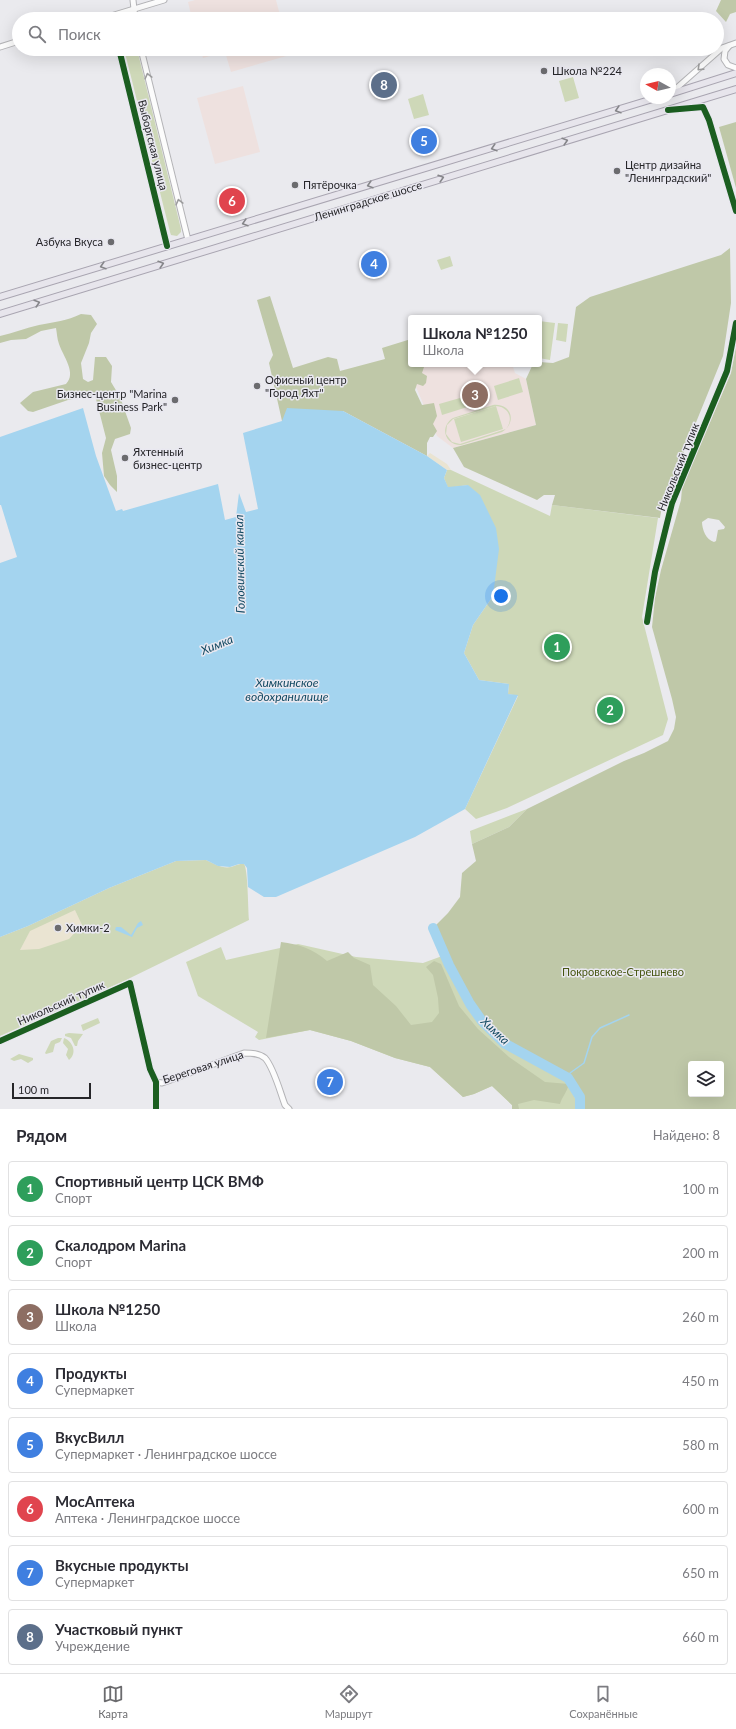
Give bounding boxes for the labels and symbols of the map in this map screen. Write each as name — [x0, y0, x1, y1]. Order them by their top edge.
place label: Школа №224 — [552, 64, 623, 77]
one-way arrow — [697, 64, 705, 71]
marker: Школа №224 — [539, 66, 549, 76]
north arrow — [640, 68, 676, 104]
pin: 8 — [371, 70, 397, 100]
one-way arrow — [144, 73, 152, 79]
street label: Выборгская улица — [136, 98, 171, 191]
one-way arrow — [615, 105, 622, 113]
pin: 5 — [411, 126, 437, 156]
one-way arrow — [561, 137, 568, 146]
one-way arrow — [491, 143, 498, 152]
place label: Центр дизайна "Ленинградский" — [625, 158, 711, 184]
marker: Центр дизайна "Ленинградский" — [612, 166, 622, 176]
one-way arrow — [437, 174, 444, 183]
place label: Пятёрочка — [303, 178, 357, 191]
street label: Ленинградское шоссе — [311, 178, 424, 223]
marker: Пятёрочка — [290, 180, 300, 190]
one-way arrow — [366, 180, 373, 189]
pin: 6 — [219, 186, 245, 216]
one-way arrow — [175, 199, 183, 205]
one-way arrow — [242, 218, 249, 227]
place label: Азбука Вкуса — [36, 235, 103, 248]
marker: Азбука Вкуса — [106, 237, 116, 247]
pin: 4 — [361, 249, 387, 279]
one-way arrow — [158, 260, 165, 269]
one-way arrow — [100, 261, 107, 270]
one-way arrow — [34, 299, 41, 307]
place label: Офисный центр "Город Яхт" — [265, 373, 347, 399]
pin: 3 — [462, 380, 488, 410]
marker: Офисный центр "Город Яхт" — [252, 381, 262, 391]
place label: Бизнес-центр "Marina Business Park" — [57, 387, 167, 413]
marker: Бизнес-центр "Marina Business Park" — [170, 395, 180, 405]
street label: Никольский тупик — [654, 421, 701, 513]
place label: Яхтенный бизнес-центр — [132, 445, 202, 471]
marker: Яхтенный бизнес-центр — [120, 453, 130, 463]
water label: Головинский канал — [231, 515, 248, 613]
your location — [491, 586, 511, 606]
water label: Химка — [198, 631, 235, 658]
pin: 1 — [544, 632, 570, 662]
water label: Химкинское водохранилище — [245, 675, 329, 704]
pin: 2 — [597, 695, 623, 725]
place label: Химки-2 — [66, 921, 110, 934]
marker: Химки-2 — [53, 923, 63, 933]
park label: Покровское-Стрешнево — [562, 965, 684, 978]
street label: Никольский тупик — [15, 977, 107, 1028]
water label: Химка — [477, 1013, 513, 1048]
street label: Береговая улица — [161, 1047, 245, 1086]
pin: 7 — [317, 1067, 343, 1097]
scale bar — [12, 1081, 91, 1100]

